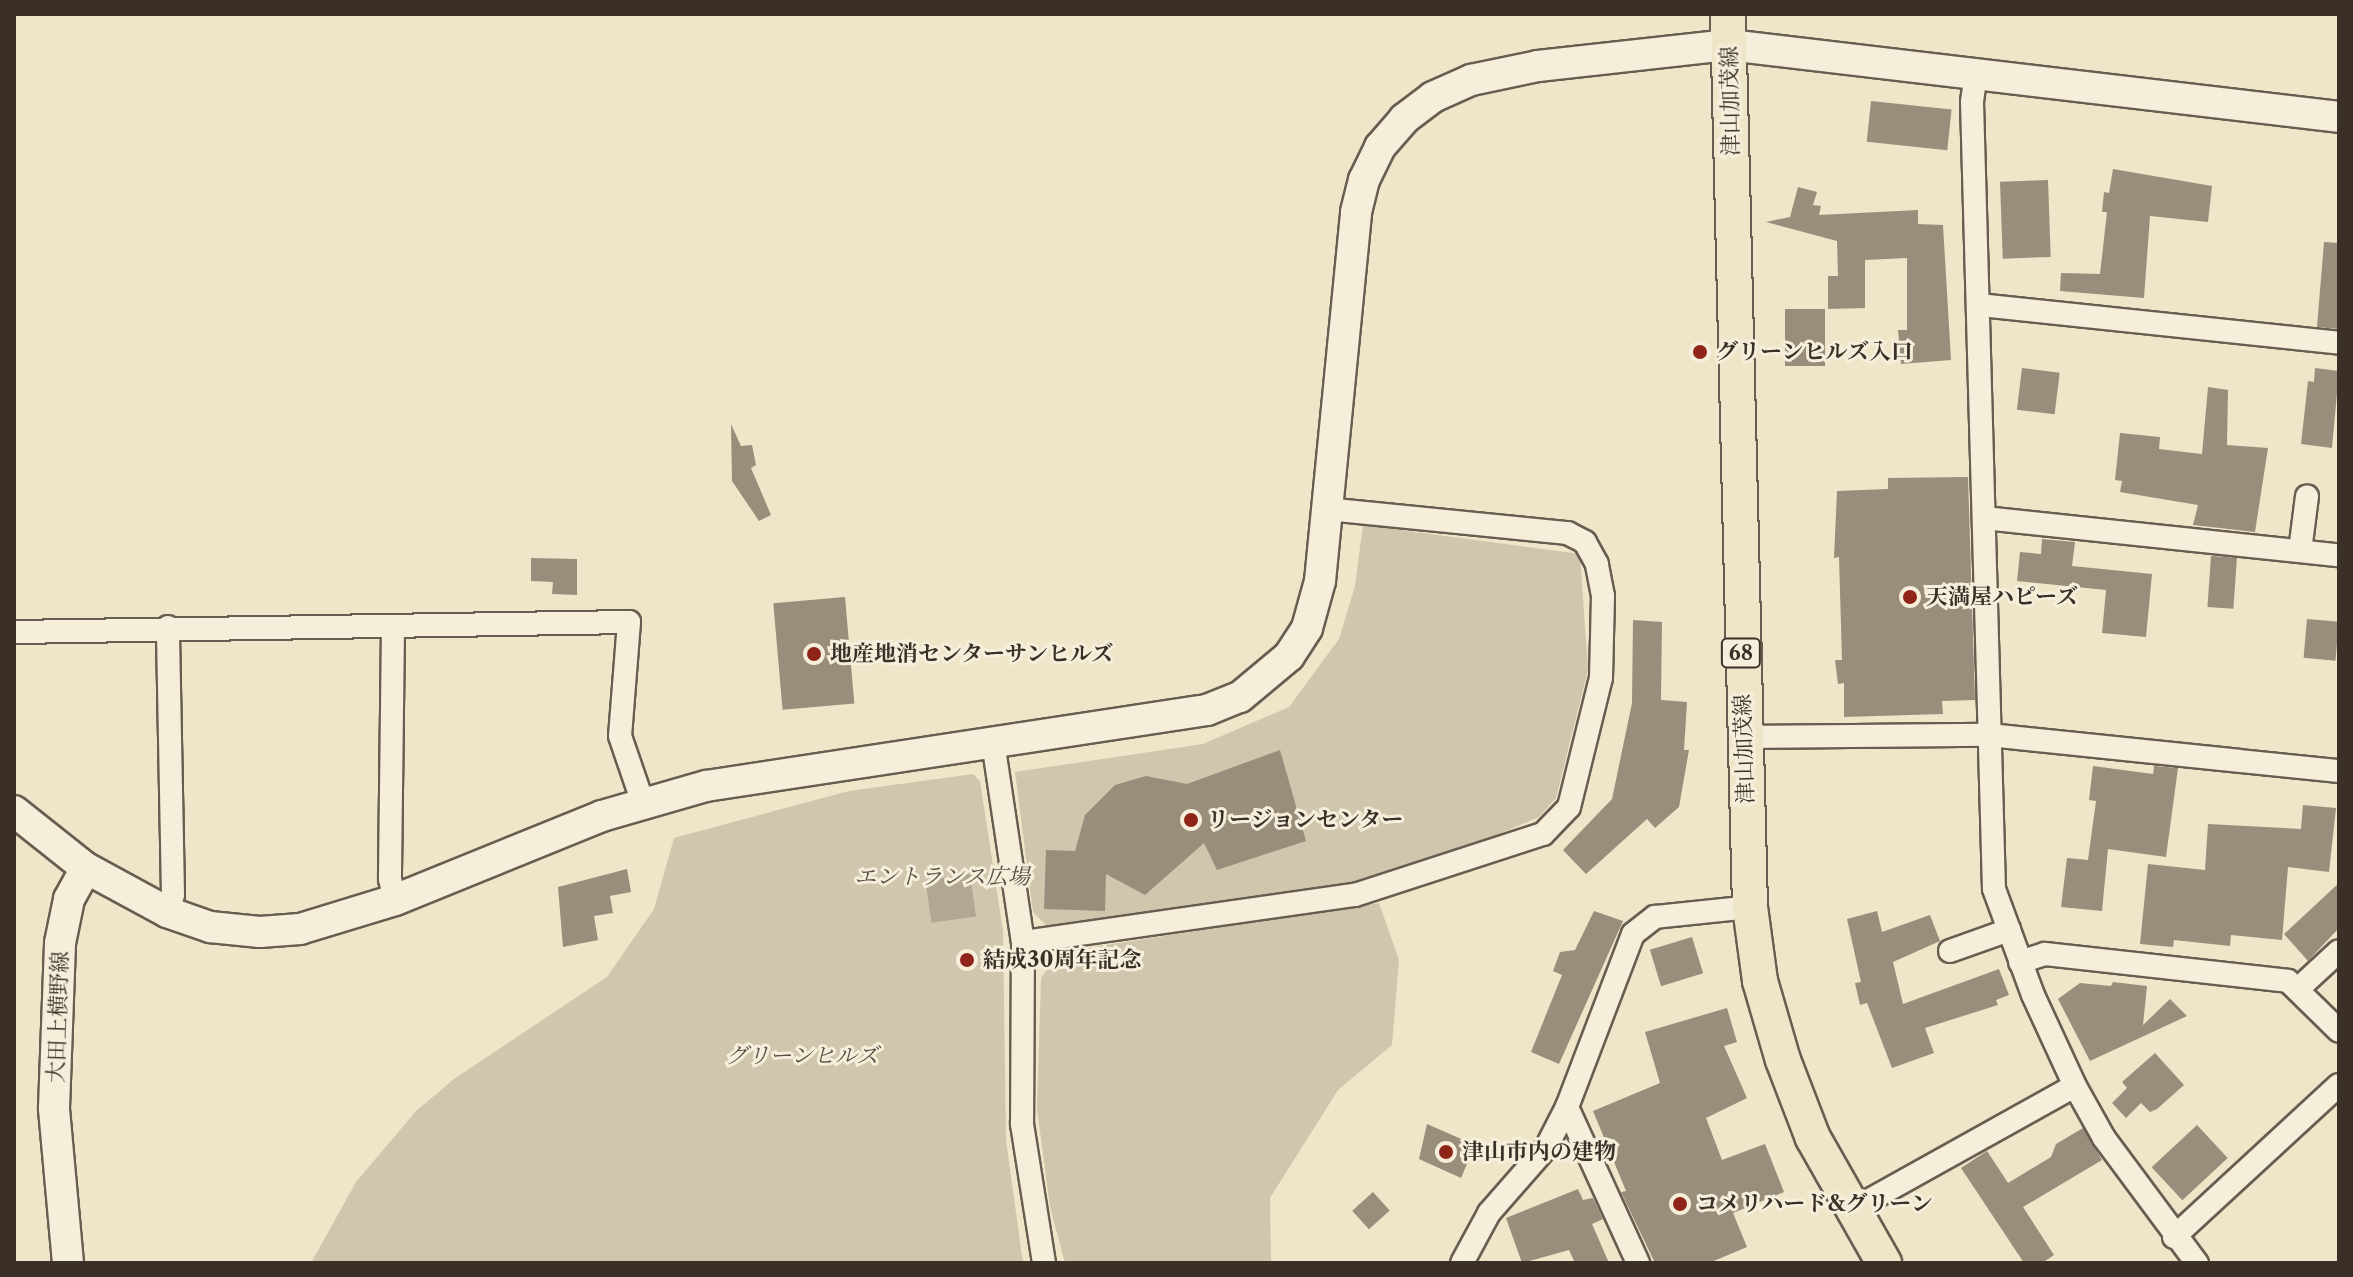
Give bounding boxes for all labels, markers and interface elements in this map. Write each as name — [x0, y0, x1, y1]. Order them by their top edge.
street label: 津山加茂線 — [1716, 46, 1744, 156]
place label: グリーンヒルズ入口 — [1716, 339, 1914, 365]
marker: グリーンヒルズ入口 — [1691, 343, 1709, 361]
place label: 天満屋ハピーズ — [1926, 584, 2079, 610]
marker: 天満屋ハピーズ — [1901, 588, 1919, 606]
road number: 68 — [1719, 637, 1763, 669]
place label: 地産地消センターサンヒルズ — [830, 641, 1116, 667]
marker: 地産地消センターサンヒルズ — [805, 645, 823, 663]
street label: 津山加茂線 — [1729, 694, 1759, 804]
place label: リージョンセンター — [1207, 807, 1405, 833]
marker: リージョンセンター — [1182, 811, 1200, 829]
park label: エントランス広場 — [854, 864, 1030, 890]
place label: 結成30周年記念 — [983, 947, 1141, 973]
street label: 大田上横野線 — [43, 951, 73, 1083]
marker: 結成30周年記念 — [958, 951, 976, 969]
park label: グリーンヒルズ — [725, 1043, 879, 1069]
place label: 津山市内の建物 — [1462, 1139, 1616, 1165]
marker: 津山市内の建物 — [1437, 1143, 1455, 1161]
place label: コメリハード&グリーン — [1696, 1191, 1934, 1217]
marker: コメリハード&グリーン — [1671, 1195, 1689, 1213]

